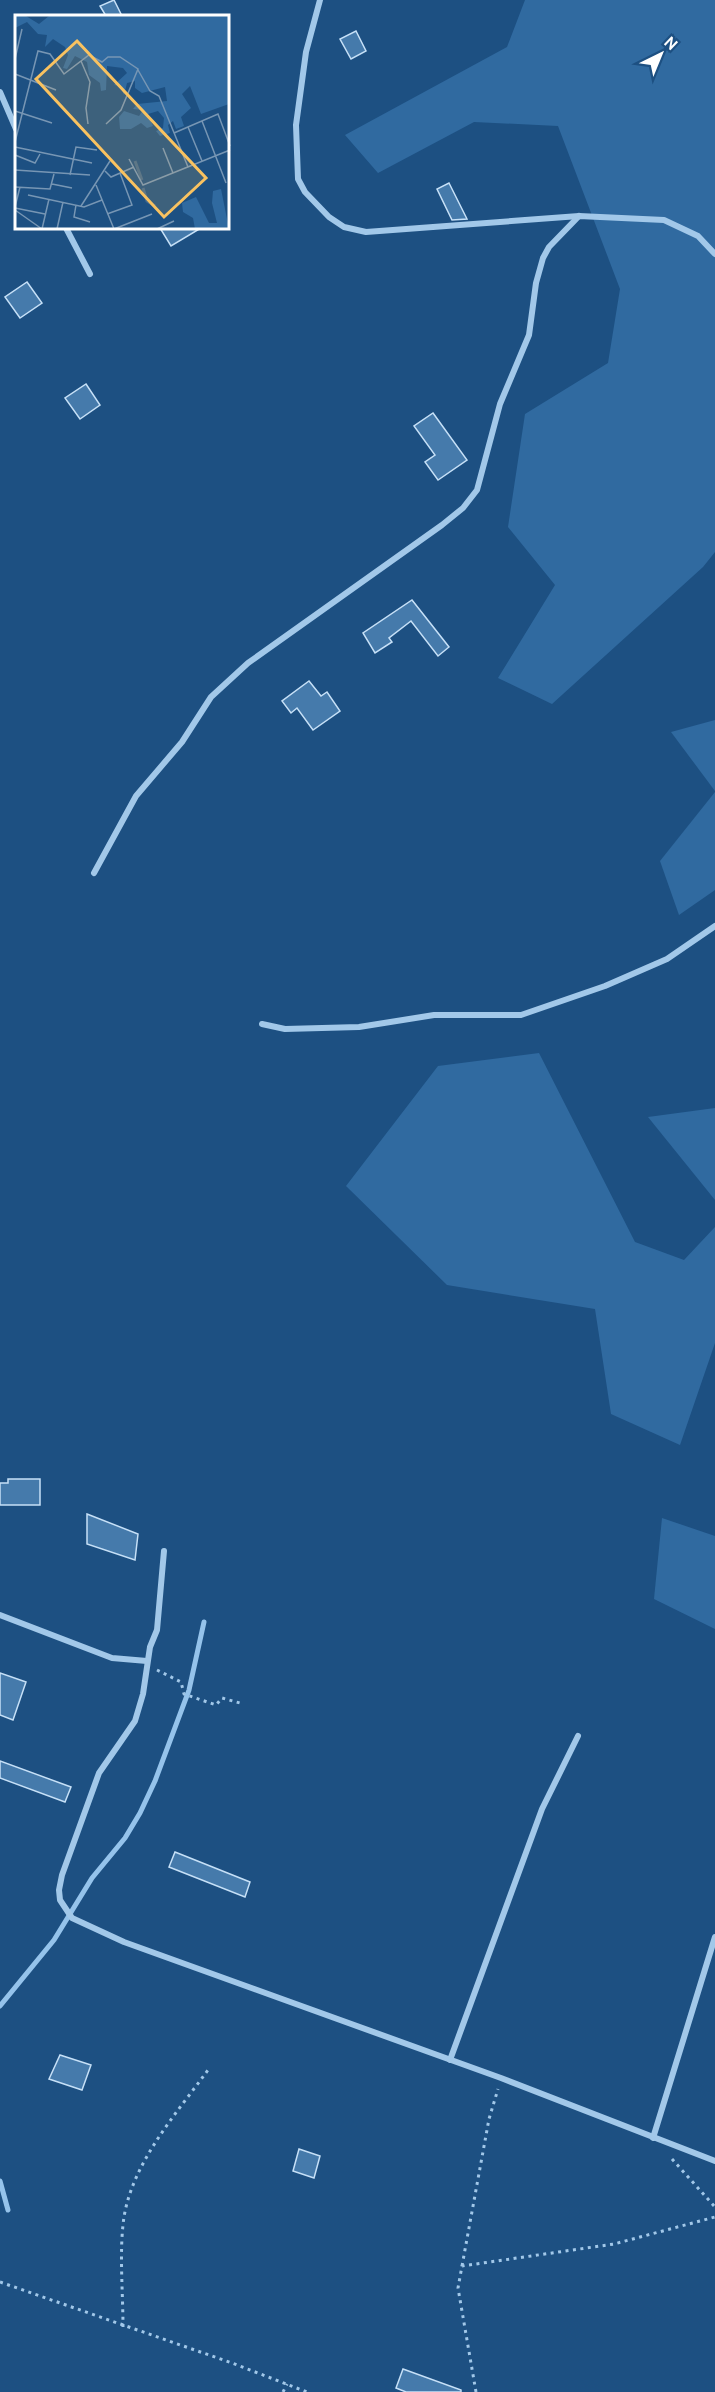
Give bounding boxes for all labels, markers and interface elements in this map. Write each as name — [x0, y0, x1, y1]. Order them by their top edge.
inset map — [15, 15, 230, 230]
north arrow — [631, 24, 691, 84]
text: N — [660, 33, 682, 54]

